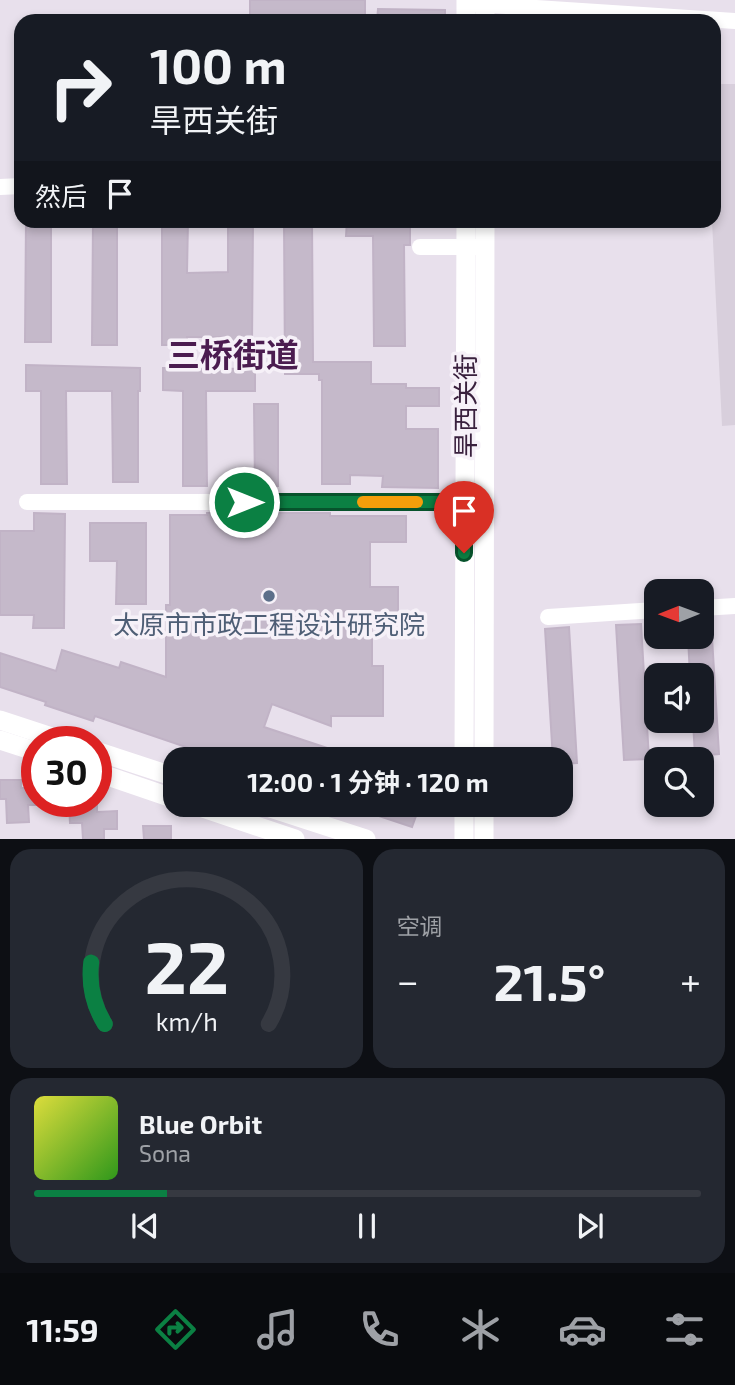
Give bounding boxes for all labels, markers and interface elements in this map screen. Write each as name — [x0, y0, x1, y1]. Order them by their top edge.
text: 100 m — [150, 35, 287, 94]
icon: right — [35, 42, 126, 133]
text: 旱西关街 — [150, 100, 278, 138]
icon: arrive — [101, 175, 139, 213]
text: 然后 — [35, 180, 87, 211]
district label: 三桥街道 — [167, 334, 299, 374]
street label: 旱西关街 — [449, 354, 480, 458]
position arrow — [207, 465, 281, 539]
pin — [434, 481, 494, 553]
icon: arrive — [445, 492, 483, 530]
north arrow — [644, 579, 714, 649]
map controls — [644, 579, 714, 817]
marker: 太原市市政工程设计研究院 — [261, 588, 277, 604]
place label: 太原市市政工程设计研究院 — [113, 608, 425, 639]
button: sound — [644, 663, 714, 733]
speed limit sign: 30 — [21, 726, 112, 817]
button: search — [644, 747, 714, 817]
text: 12:00 · 1 分钟 · 120 m — [247, 766, 489, 797]
text: 空调 — [397, 912, 443, 940]
text: 22 — [144, 922, 229, 1010]
text: 21.5° — [493, 949, 605, 1011]
text: − — [397, 957, 419, 1003]
text: + — [680, 957, 701, 1003]
text: km/h — [155, 1006, 217, 1036]
text: Blue Orbit — [139, 1108, 262, 1139]
text: Sona — [139, 1139, 191, 1167]
icon: previous — [126, 1207, 164, 1245]
icon: pause — [348, 1207, 386, 1245]
icon: next — [571, 1207, 609, 1245]
icon: directions — [151, 1305, 200, 1354]
icon: music — [253, 1305, 302, 1354]
icon: phone — [355, 1305, 404, 1354]
icon: climate — [456, 1305, 505, 1354]
icon: car — [558, 1305, 607, 1354]
icon: filters — [660, 1305, 709, 1354]
text: 11:59 — [26, 1310, 99, 1348]

